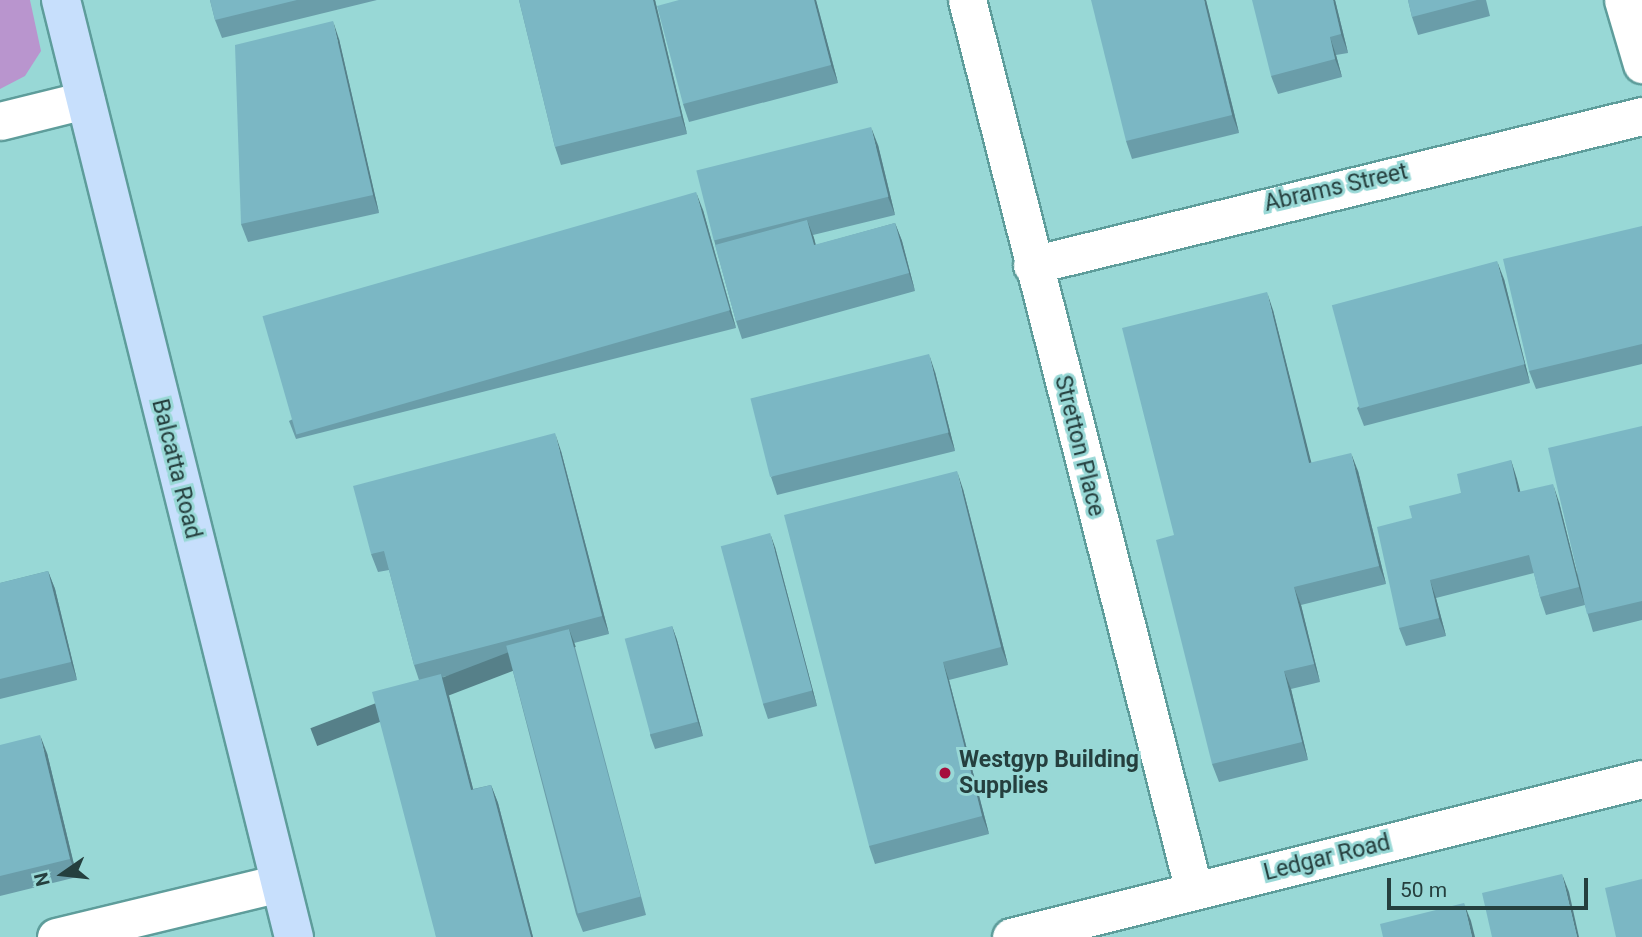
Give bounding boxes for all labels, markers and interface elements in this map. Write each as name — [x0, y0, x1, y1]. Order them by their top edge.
street label: Abrams Street — [1262, 158, 1410, 218]
street label: Stretton Place — [1048, 373, 1110, 519]
street label: Balcatta Road — [145, 396, 207, 542]
place label: Westgyp Building Supplies — [959, 746, 1139, 800]
marker: Westgyp Building Supplies — [937, 765, 953, 781]
street label: Ledgar Road — [1261, 829, 1393, 887]
north arrow — [28, 839, 98, 909]
scale bar — [1390, 864, 1591, 908]
text: N — [29, 870, 55, 888]
text: 50 m — [1400, 878, 1447, 902]

